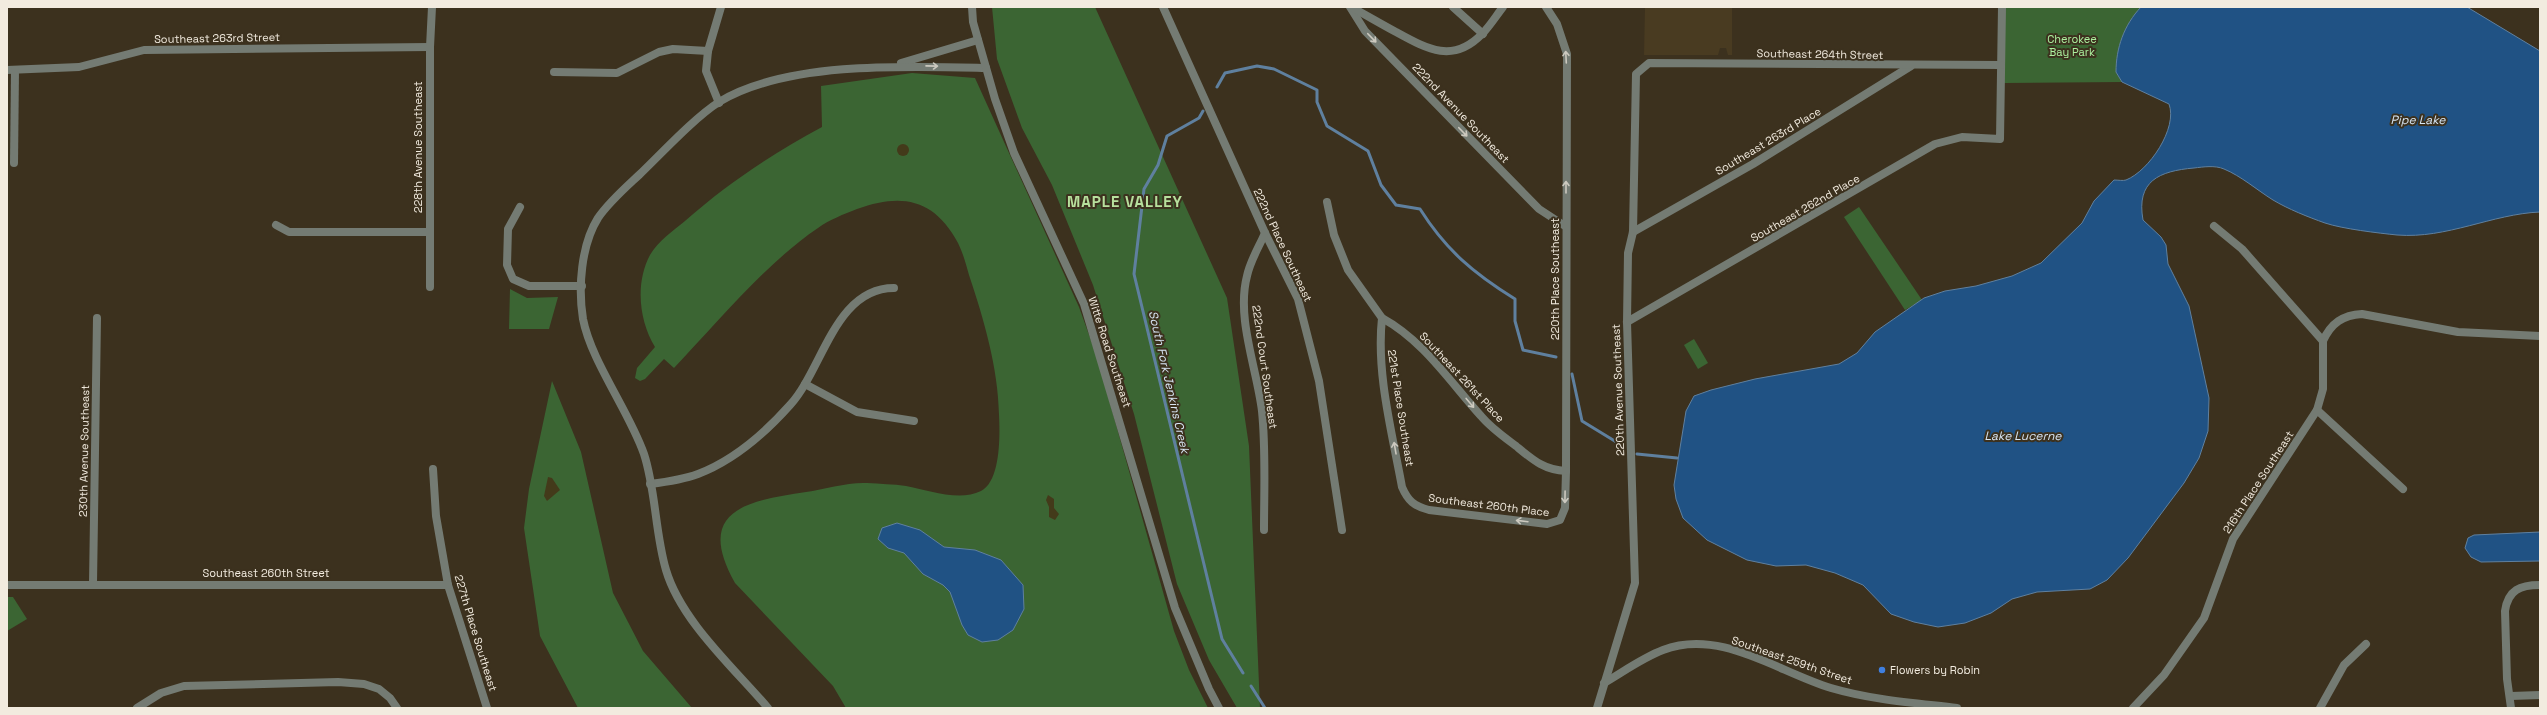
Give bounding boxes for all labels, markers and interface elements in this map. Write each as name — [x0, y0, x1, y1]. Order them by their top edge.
street label: Southeast 263rd Street — [154, 30, 280, 46]
park label: Cherokee Bay Park — [2047, 32, 2097, 59]
one-way arrow — [1368, 33, 1377, 43]
street label: Southeast 264th Street — [1756, 46, 1884, 62]
one-way arrow — [1562, 51, 1570, 64]
street label: 222nd Avenue Southeast — [1410, 60, 1512, 166]
one-way arrow — [925, 62, 938, 70]
street label: 228th Avenue Southeast — [411, 81, 425, 213]
street label: Southeast 263rd Place — [1713, 104, 1823, 178]
water label: Pipe Lake — [2391, 112, 2446, 128]
one-way arrow — [1458, 127, 1468, 137]
street label: Southeast 262nd Place — [1748, 171, 1862, 245]
one-way arrow — [1562, 181, 1570, 194]
street label: 222nd Place Southeast — [1251, 186, 1315, 304]
district label: MAPLE VALLEY — [1067, 192, 1183, 211]
street label: 220th Place Southeast — [1548, 218, 1562, 340]
street label: Witte Road Southeast — [1085, 295, 1135, 409]
street label: 222nd Court Southeast — [1249, 304, 1281, 430]
water label: South Fork Jenkins Creek — [1145, 309, 1194, 456]
street label: 220th Avenue Southeast — [1609, 324, 1627, 456]
street label: Southeast 261st Place — [1416, 329, 1508, 425]
street label: 221st Place Southeast — [1385, 348, 1417, 468]
street label: 230th Avenue Southeast — [76, 385, 92, 517]
one-way arrow — [1466, 398, 1475, 408]
water label: Lake Lucerne — [1985, 428, 2062, 444]
street label: 216th Place Southeast — [2220, 428, 2296, 536]
one-way arrow — [1391, 442, 1399, 455]
one-way arrow — [1561, 490, 1569, 503]
street label: Southeast 260th Place — [1428, 491, 1550, 519]
one-way arrow — [1516, 517, 1529, 525]
street label: Southeast 260th Street — [202, 566, 330, 580]
street label: 227th Place Southeast — [452, 573, 500, 693]
street label: Southeast 259th Street — [1730, 633, 1854, 687]
place label: Flowers by Robin — [1890, 663, 1980, 677]
marker: Flowers by Robin — [1877, 665, 1887, 675]

